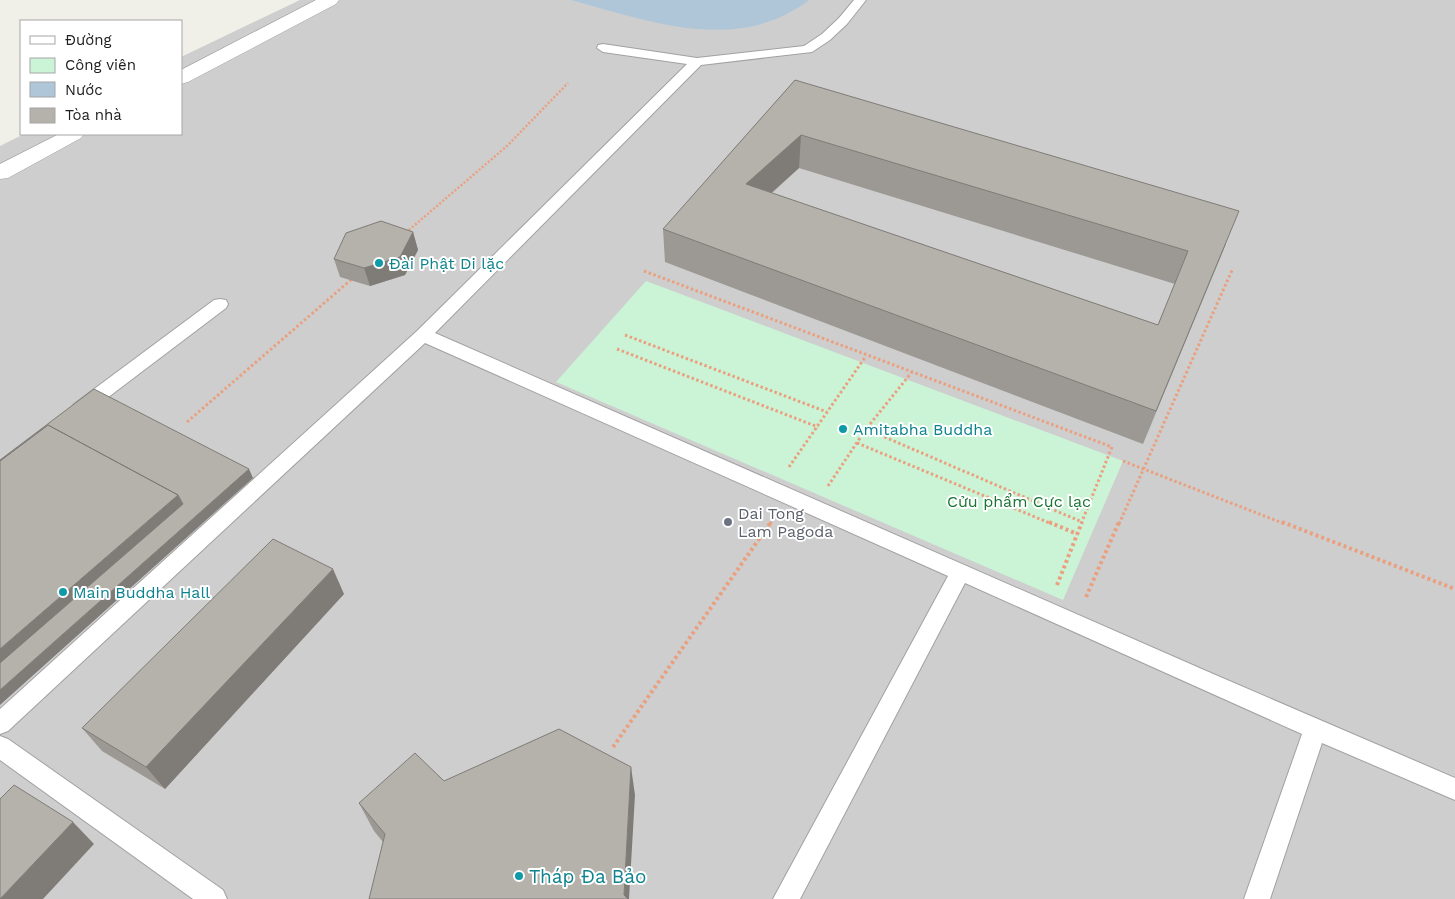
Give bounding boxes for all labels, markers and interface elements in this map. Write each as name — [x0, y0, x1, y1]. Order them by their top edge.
legend — [20, 20, 182, 135]
text: Đường — [65, 31, 112, 49]
text: Công viên — [65, 56, 136, 74]
text: Nước — [65, 81, 103, 99]
text: Tòa nhà — [65, 106, 122, 124]
place label: Đài Phật Di lặc — [389, 254, 504, 273]
marker: Đài Phật Di lặc — [373, 257, 385, 269]
place label: Amitabha Buddha — [853, 420, 992, 439]
marker: Amitabha Buddha — [837, 423, 849, 435]
park label: Cửu phẩm Cực lạc — [947, 492, 1091, 511]
place label: Dai Tong Lam Pagoda — [738, 504, 833, 541]
marker: Dai Tong Lam Pagoda — [722, 516, 734, 528]
place label: Main Buddha Hall — [73, 583, 210, 602]
marker: Main Buddha Hall — [57, 586, 69, 598]
place label: Tháp Đa Bảo — [529, 865, 646, 888]
marker: Tháp Đa Bảo — [513, 870, 525, 882]

